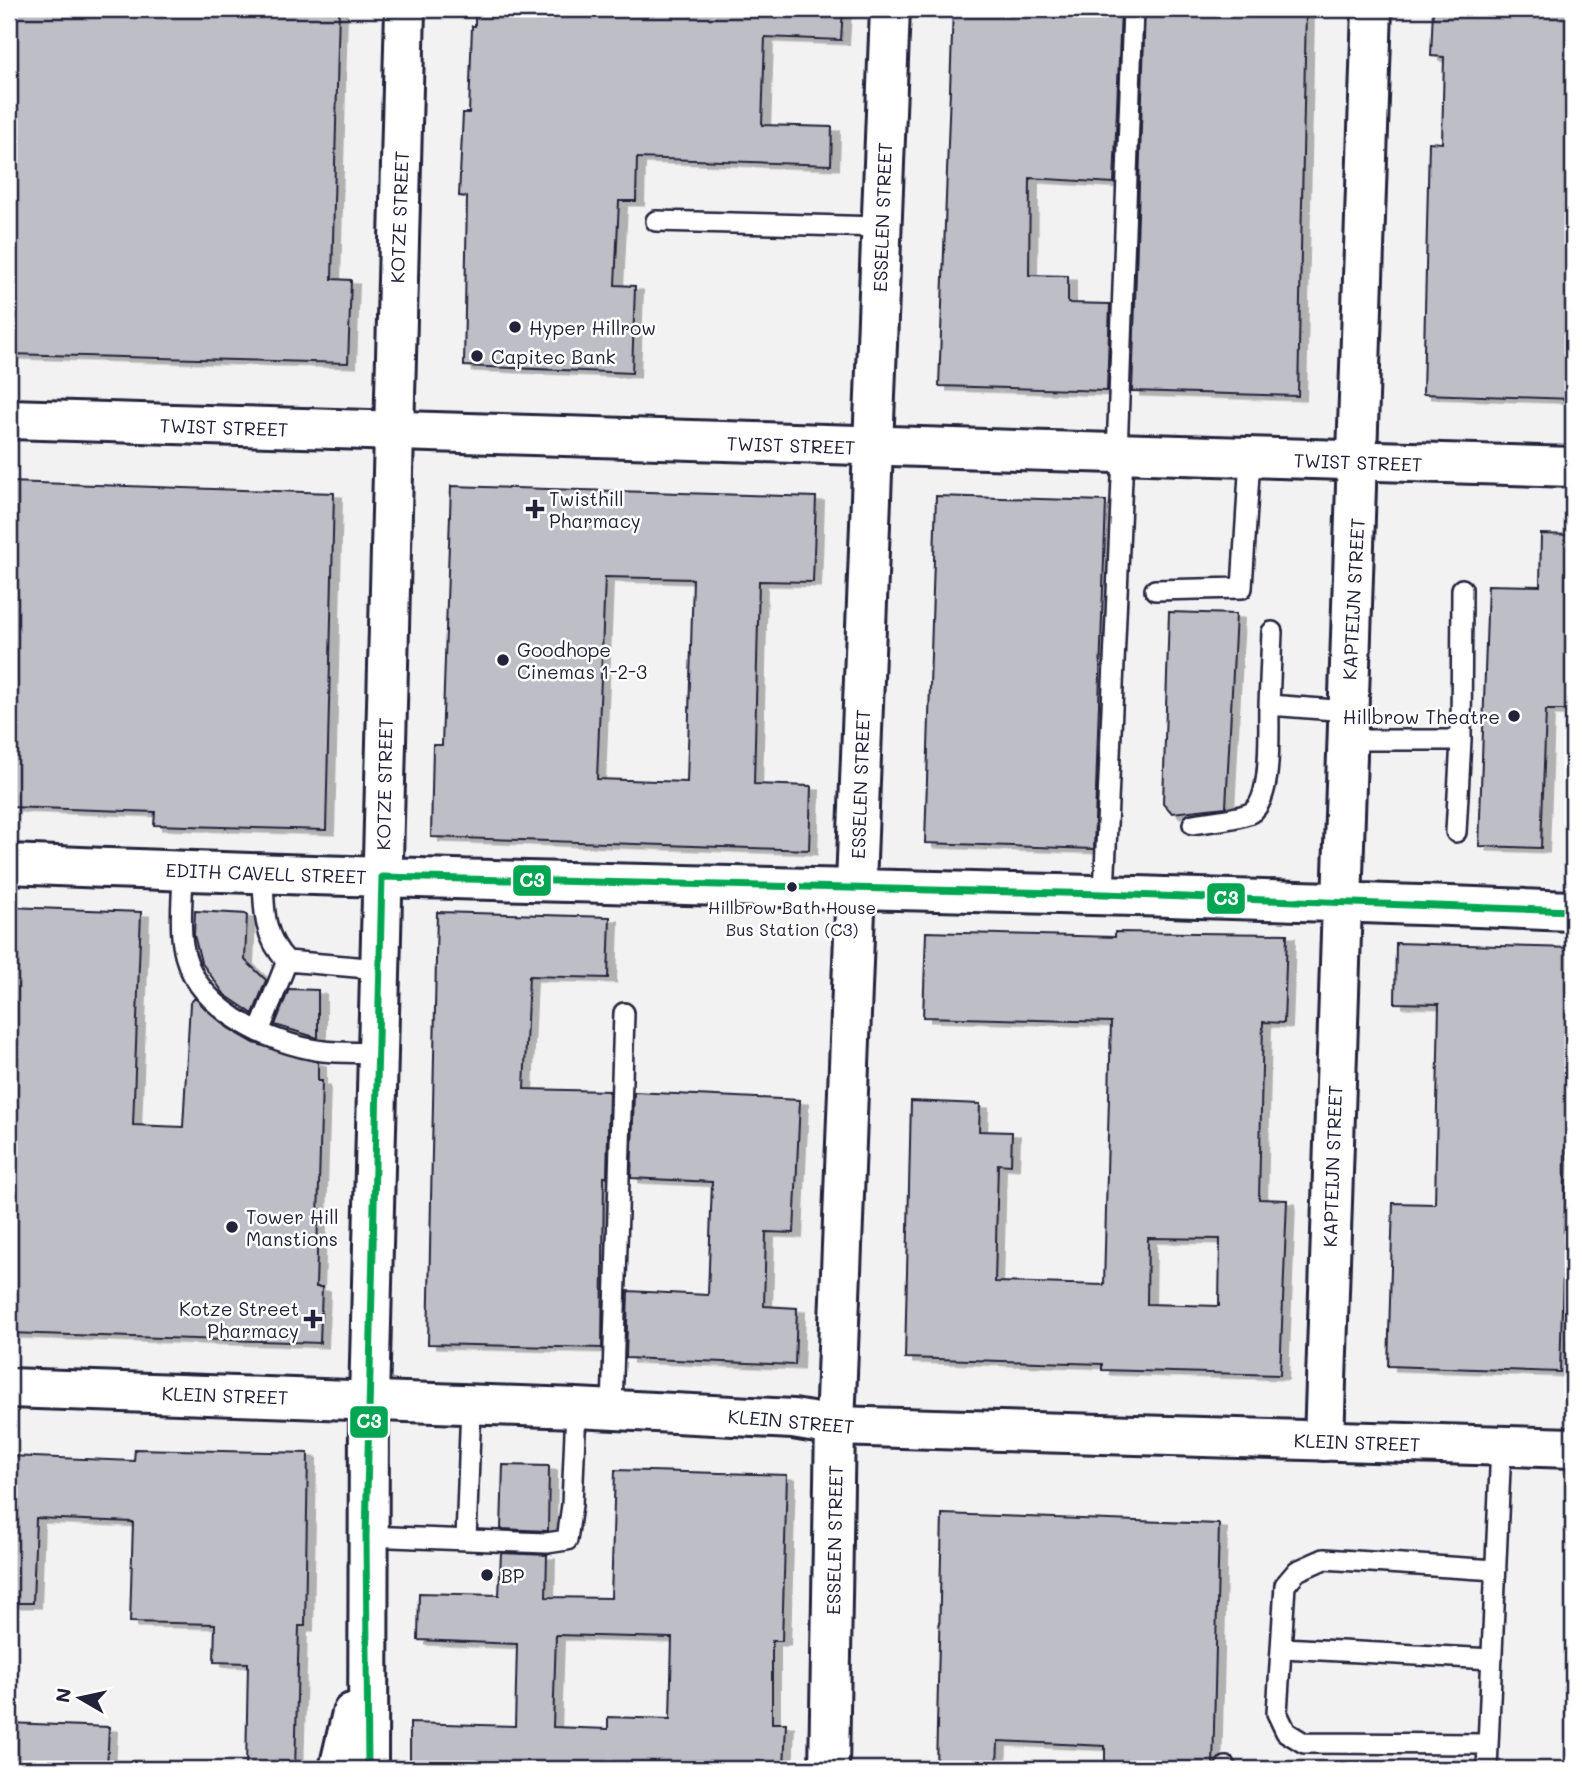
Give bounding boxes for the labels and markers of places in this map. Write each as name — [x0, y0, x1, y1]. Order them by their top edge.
place label: Hyper Hillrow — [529, 315, 656, 340]
marker: Hyper Hillrow — [507, 319, 523, 335]
place label: Capitec Bank — [491, 344, 616, 369]
marker: Capitec Bank — [469, 348, 485, 364]
place label: Twisthill Pharmacy — [549, 486, 641, 533]
marker: Twisthill Pharmacy — [527, 501, 543, 517]
place label: Goodhope Cinemas 1-2-3 — [517, 637, 647, 684]
marker: Goodhope Cinemas 1-2-3 — [495, 652, 511, 668]
place label: Hillbrow Theatre — [1343, 704, 1500, 729]
marker: Hillbrow Theatre — [1506, 708, 1522, 724]
marker: Hillbrow Bath House Bus Station (C3) — [785, 880, 799, 894]
place label: Hillbrow Bath House Bus Station (C3) — [708, 896, 876, 940]
place label: Tower Hill Manstions — [246, 1204, 339, 1251]
marker: Tower Hill Manstions — [224, 1219, 240, 1235]
place label: Kotze Street Pharmacy — [179, 1296, 299, 1343]
marker: Kotze Street Pharmacy — [305, 1311, 321, 1327]
place label: BP — [501, 1563, 525, 1588]
marker: BP — [479, 1567, 495, 1583]

